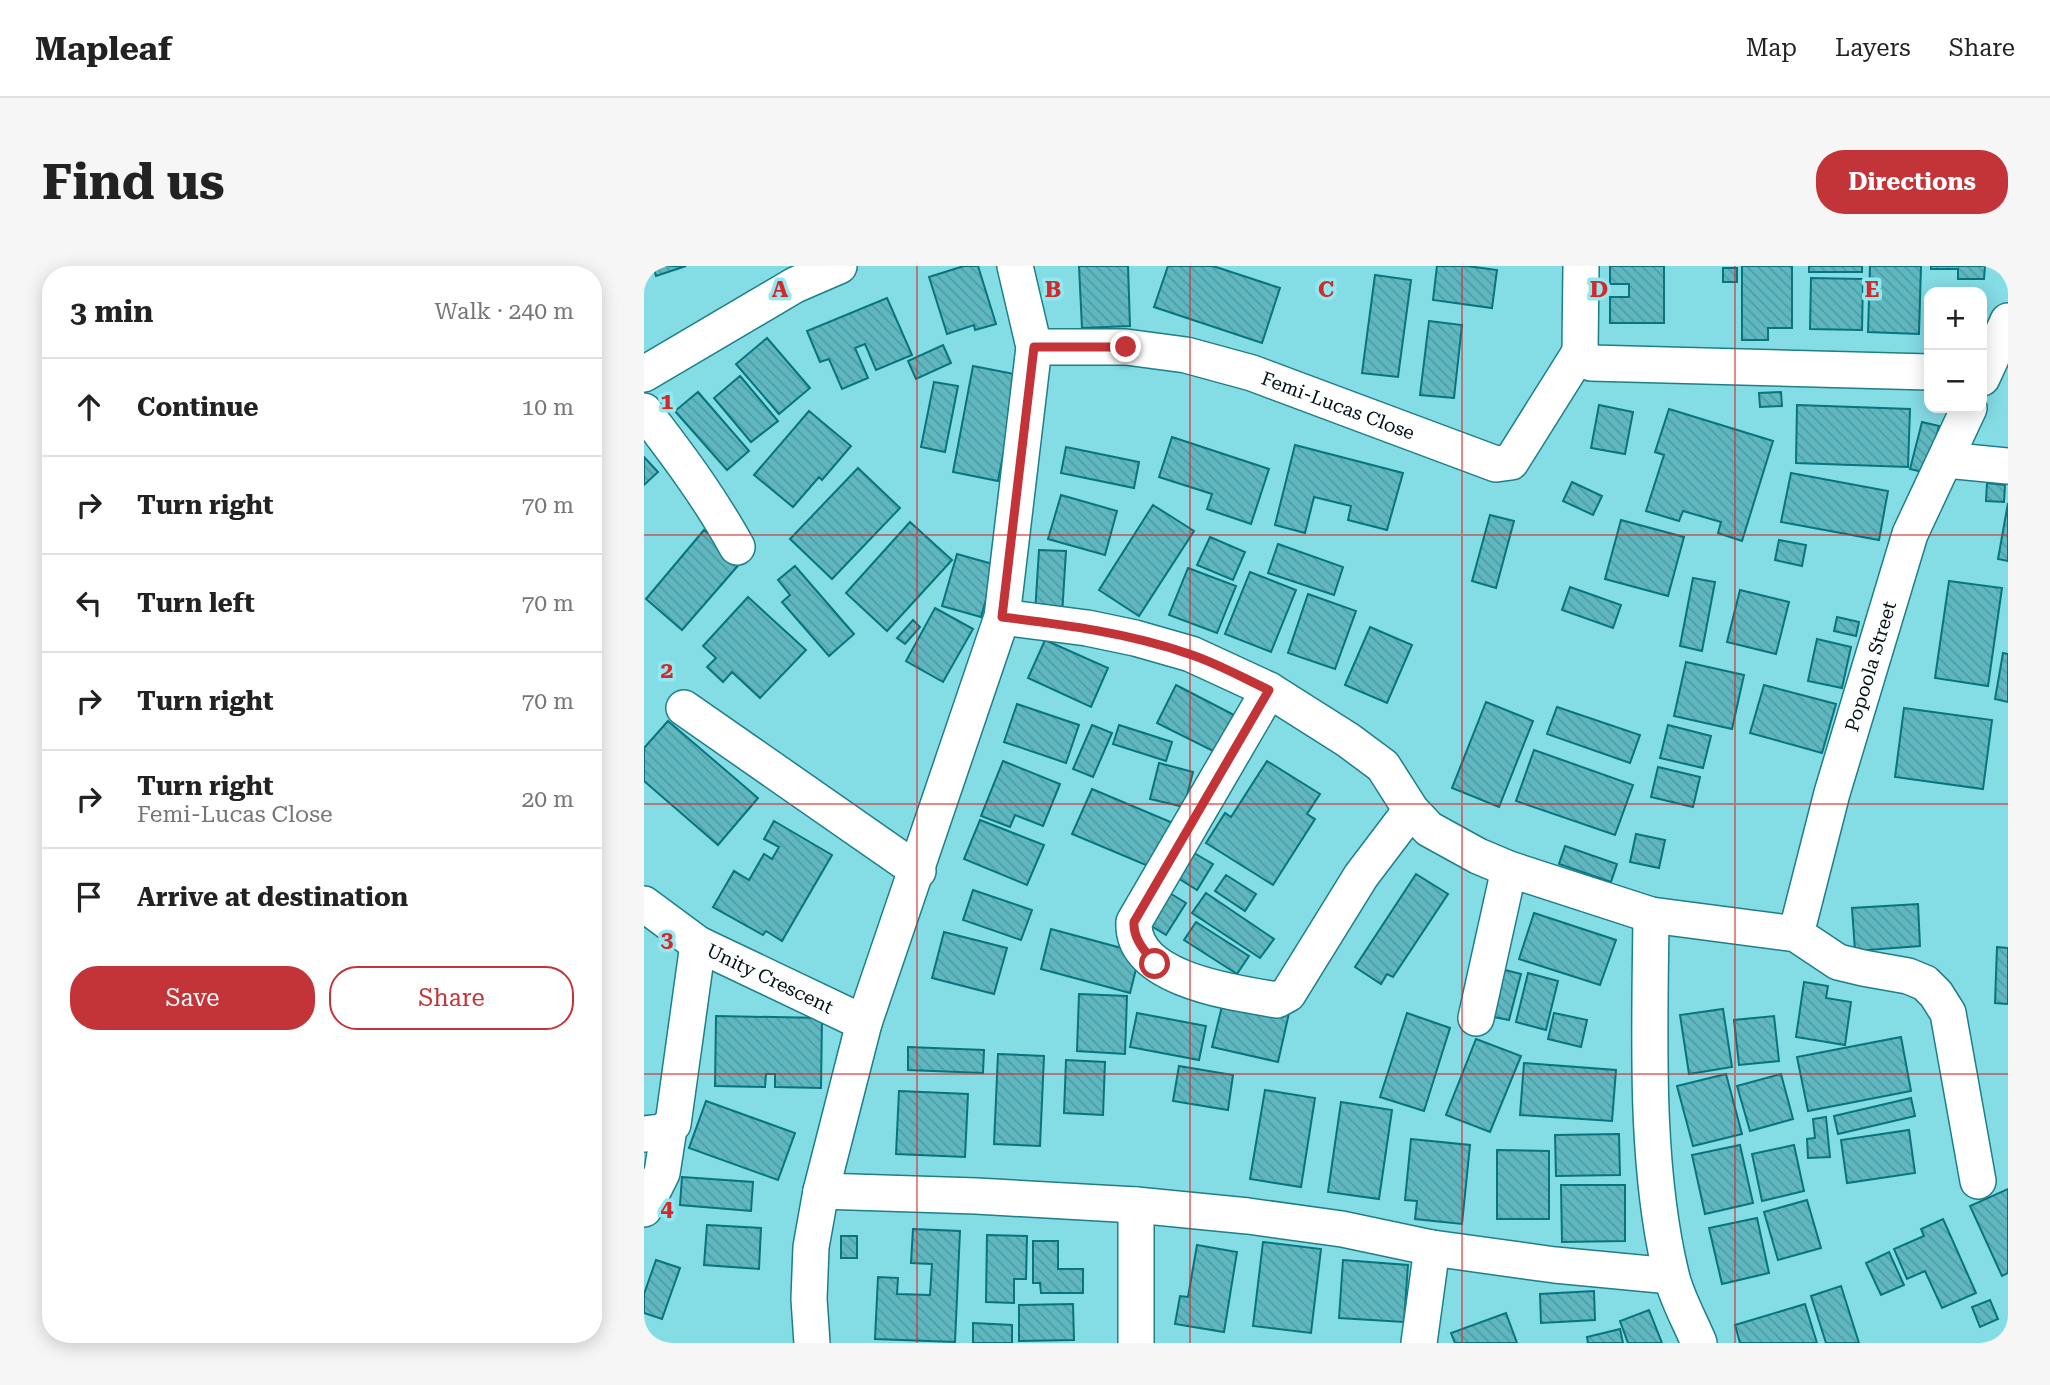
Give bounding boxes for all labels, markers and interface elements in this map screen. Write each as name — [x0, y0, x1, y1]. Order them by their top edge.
text: Mapleaf — [35, 29, 172, 68]
text: Map — [1746, 34, 1797, 62]
text: Layers — [1835, 34, 1911, 62]
text: Share — [1949, 34, 2015, 62]
button: Directions — [1816, 150, 2008, 214]
text: Find us — [42, 154, 225, 211]
text: A — [772, 276, 789, 303]
text: B — [1045, 276, 1061, 303]
text: C — [1318, 276, 1334, 303]
text: D — [1590, 276, 1608, 303]
text: E — [1865, 276, 1879, 303]
map controls — [1924, 287, 1987, 413]
button: + — [1924, 287, 1987, 350]
text: 3 min — [70, 294, 153, 329]
text: Walk · 240 m — [435, 298, 574, 325]
route end — [1110, 331, 1141, 362]
button: − — [1924, 350, 1987, 413]
street label: Femi-Lucas Close — [1258, 366, 1418, 444]
icon: ahead — [70, 388, 108, 426]
text: 1 — [661, 388, 674, 415]
text: Continue — [137, 392, 259, 422]
text: 10 m — [521, 394, 574, 421]
icon: right — [70, 486, 108, 524]
text: Turn right — [137, 490, 273, 520]
text: 70 m — [521, 492, 574, 519]
icon: left — [70, 584, 108, 622]
text: Turn left — [137, 588, 255, 618]
text: 70 m — [521, 590, 574, 617]
street label: Popoola Street — [1840, 598, 1901, 734]
text: 2 — [661, 657, 673, 684]
icon: right — [70, 682, 108, 720]
text: Turn right — [137, 686, 273, 716]
text: 70 m — [521, 688, 574, 715]
text: Turn right — [137, 771, 273, 801]
icon: right — [70, 780, 108, 818]
text: 20 m — [521, 786, 574, 813]
text: Femi-Lucas Close — [137, 801, 333, 828]
icon: arrive — [70, 878, 108, 916]
text: Arrive at destination — [137, 882, 408, 912]
text: 3 — [661, 926, 674, 953]
street label: Unity Crescent — [703, 938, 837, 1018]
route start — [1139, 948, 1170, 979]
button: Save — [70, 966, 315, 1030]
button: Share — [329, 966, 574, 1030]
text: 4 — [661, 1195, 674, 1222]

